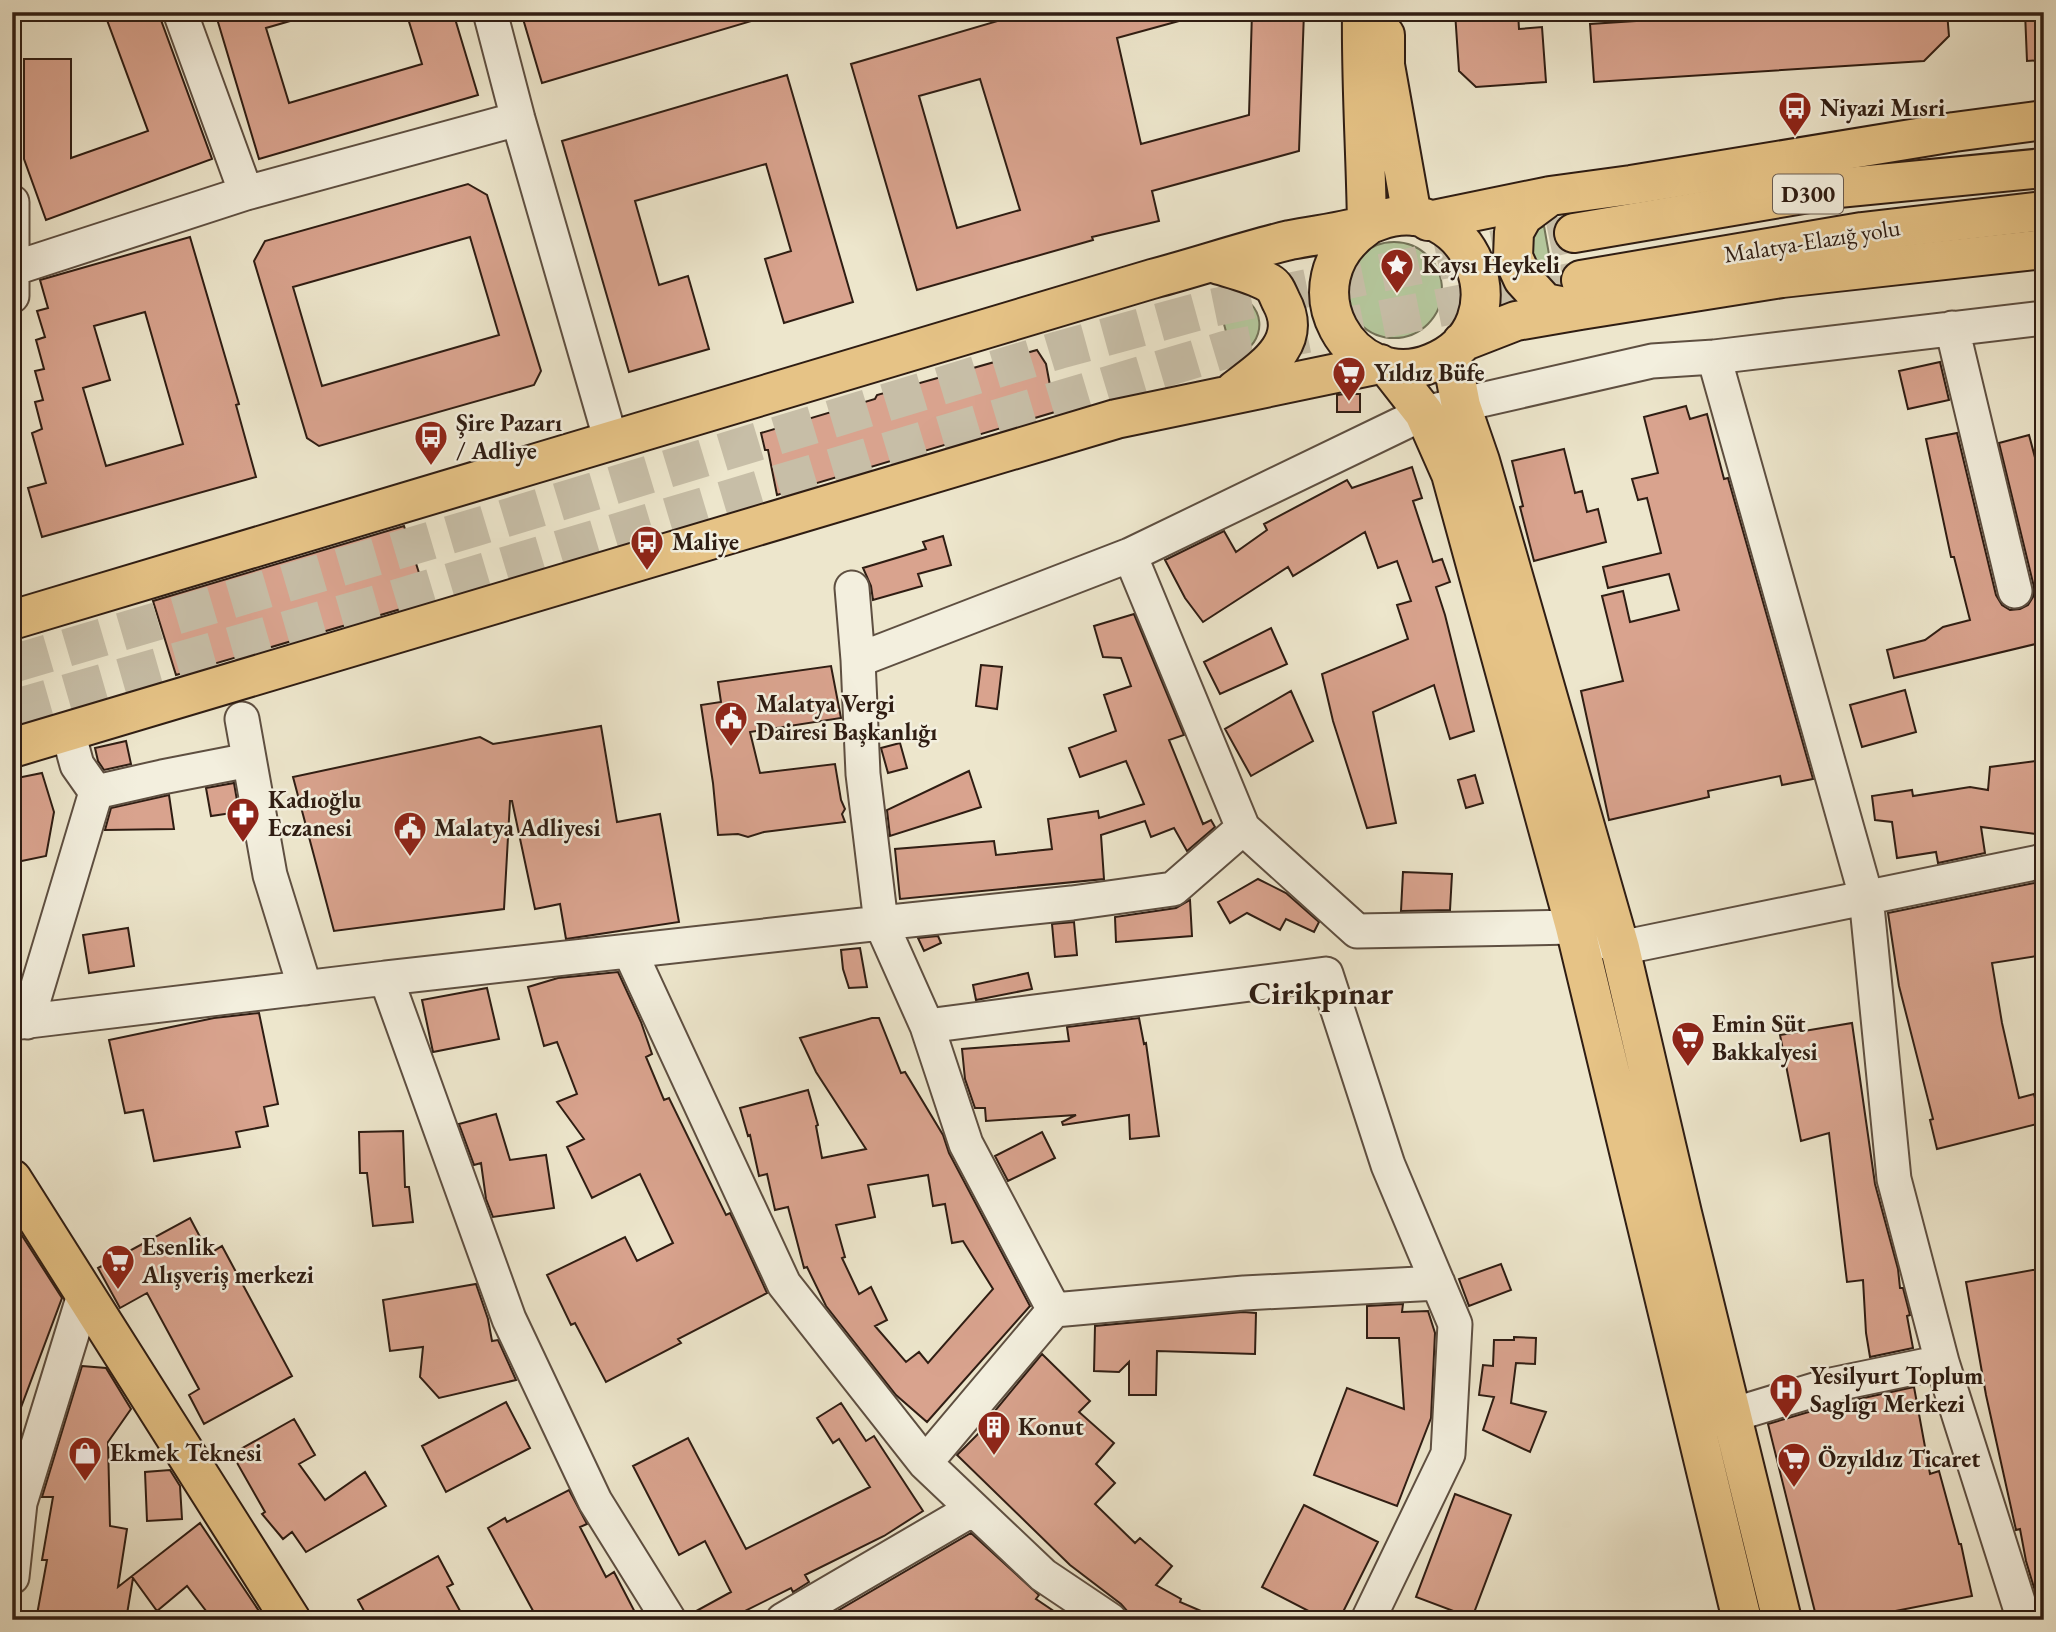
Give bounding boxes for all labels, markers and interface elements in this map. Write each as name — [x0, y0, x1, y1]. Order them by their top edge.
bus stop icon: Niyazi Mısri — [1776, 89, 1814, 138]
place label: Niyazi Mısri — [1820, 92, 1945, 124]
road number: D300 — [1773, 174, 1843, 214]
street label: Malatya-Elazığ yolu — [1721, 211, 1903, 270]
place icon: Kaysı Heykeli — [1378, 246, 1416, 295]
place label: Kaysı Heykeli — [1422, 249, 1560, 281]
supermarket icon: Yıldız Büfe — [1330, 354, 1368, 403]
place label: Yıldız Büfe — [1374, 357, 1485, 388]
place label: Şire Pazarı / Adliye — [456, 407, 562, 467]
bus stop icon: Şire Pazarı / Adliye — [412, 418, 450, 467]
bus stop icon: Maliye — [628, 523, 666, 572]
place label: Maliye — [672, 526, 739, 558]
place label: Malatya Vergi Dairesi Başkanlığı — [756, 688, 937, 748]
public building icon: Malatya Vergi Dairesi Başkanlığı — [712, 699, 750, 748]
place label: Kadıoğlu Eczanesi — [268, 784, 362, 843]
pharmacy icon: Kadıoğlu Eczanesi — [224, 795, 262, 844]
public building icon: Malatya Adliyesi — [391, 809, 429, 858]
place label: Malatya Adliyesi — [434, 812, 601, 844]
district label: Cirikpınar — [1249, 972, 1394, 1014]
place label: Emin Süt Bakkalyesi — [1712, 1008, 1818, 1068]
supermarket icon: Emin Süt Bakkalyesi — [1669, 1019, 1707, 1068]
place label: Esenlik Alışveriş merkezi — [141, 1231, 314, 1290]
supermarket icon: Esenlik Alışveriş merkezi — [99, 1242, 137, 1291]
place label: Yesilyurt Toplum Saglıgı Merkezi — [1810, 1360, 1984, 1420]
hospital icon: Yesilyurt Toplum Saglıgı Merkezi — [1767, 1371, 1805, 1420]
building icon: Konut — [975, 1408, 1013, 1457]
place label: Konut — [1018, 1411, 1084, 1442]
shop icon: Ekmek Teknesi — [66, 1434, 104, 1483]
place label: Ekmek Teknesi — [110, 1437, 262, 1468]
supermarket icon: Özyıldız Ticaret — [1775, 1440, 1813, 1489]
place label: Özyıldız Ticaret — [1818, 1443, 1980, 1475]

